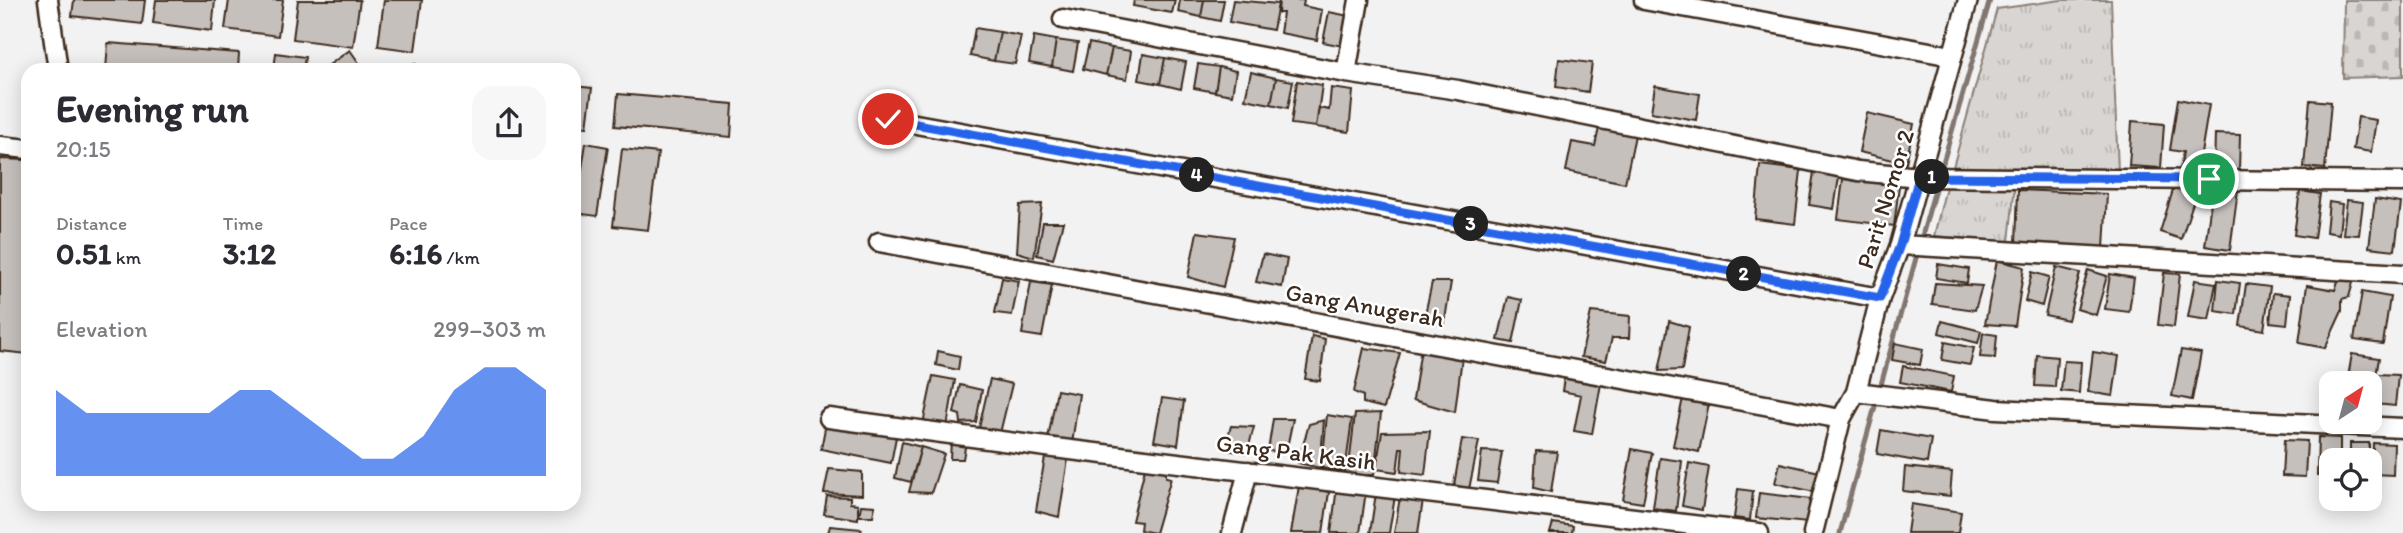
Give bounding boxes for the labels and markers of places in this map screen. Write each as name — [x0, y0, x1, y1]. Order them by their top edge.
pin — [858, 89, 918, 149]
pin — [2179, 149, 2239, 209]
pin: 4 — [1180, 158, 1214, 192]
pin: 1 — [1914, 160, 1950, 194]
pin: 3 — [1454, 206, 1488, 242]
pin: 2 — [1726, 256, 1762, 292]

